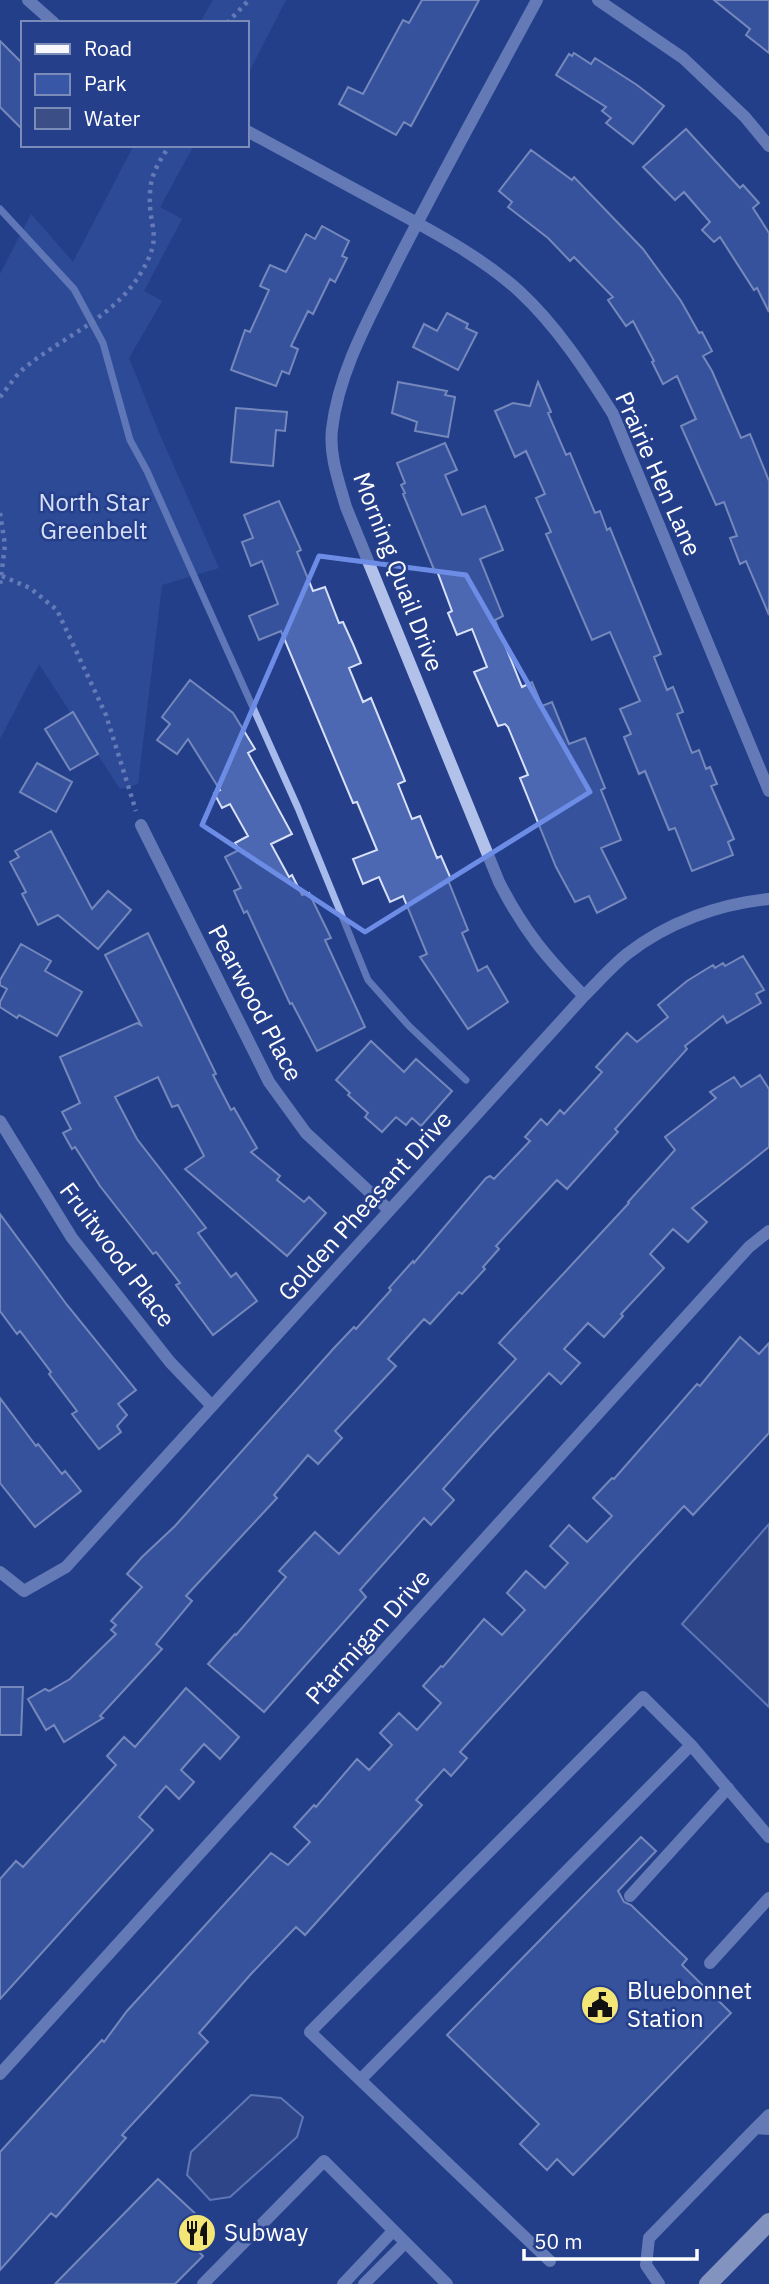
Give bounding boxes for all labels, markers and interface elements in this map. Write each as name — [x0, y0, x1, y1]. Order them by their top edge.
legend — [21, 21, 248, 147]
text: Road — [84, 34, 132, 62]
text: Park — [84, 69, 127, 97]
text: Water — [84, 104, 141, 132]
street label: Prairie Hen Lane — [608, 386, 709, 561]
street label: Morning Quail Drive — [346, 468, 452, 676]
park label: North Star Greenbelt — [38, 486, 150, 546]
street label: Pearwood Place — [201, 919, 311, 1086]
street label: Golden Pheasant Drive — [270, 1104, 458, 1307]
street label: Fruitwood Place — [53, 1175, 183, 1333]
street label: Ptarmigan Drive — [298, 1562, 437, 1711]
place label: Bluebonnet Station — [627, 1974, 752, 2034]
public building icon: Bluebonnet Station — [579, 1984, 621, 2026]
restaurant icon: Subway — [176, 2212, 218, 2254]
place label: Subway — [224, 2216, 308, 2248]
scale bar — [524, 2218, 697, 2262]
text: 50 m — [534, 2227, 583, 2255]

